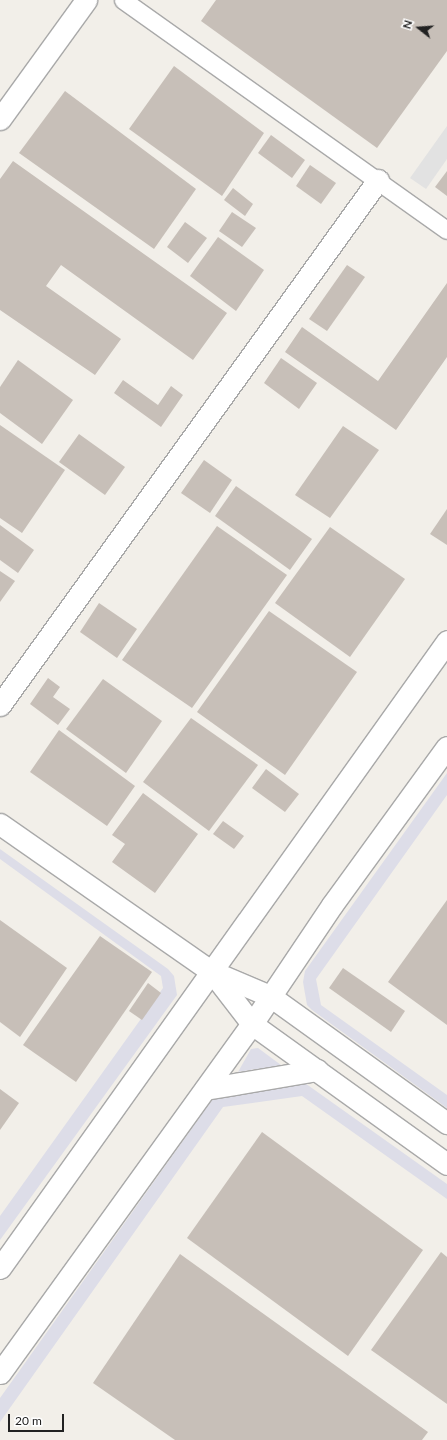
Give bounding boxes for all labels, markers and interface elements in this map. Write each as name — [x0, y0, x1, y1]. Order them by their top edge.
north arrow — [399, 8, 439, 48]
text: N — [400, 18, 415, 30]
scale bar — [10, 1406, 66, 1432]
text: 20 m — [15, 1413, 42, 1428]

